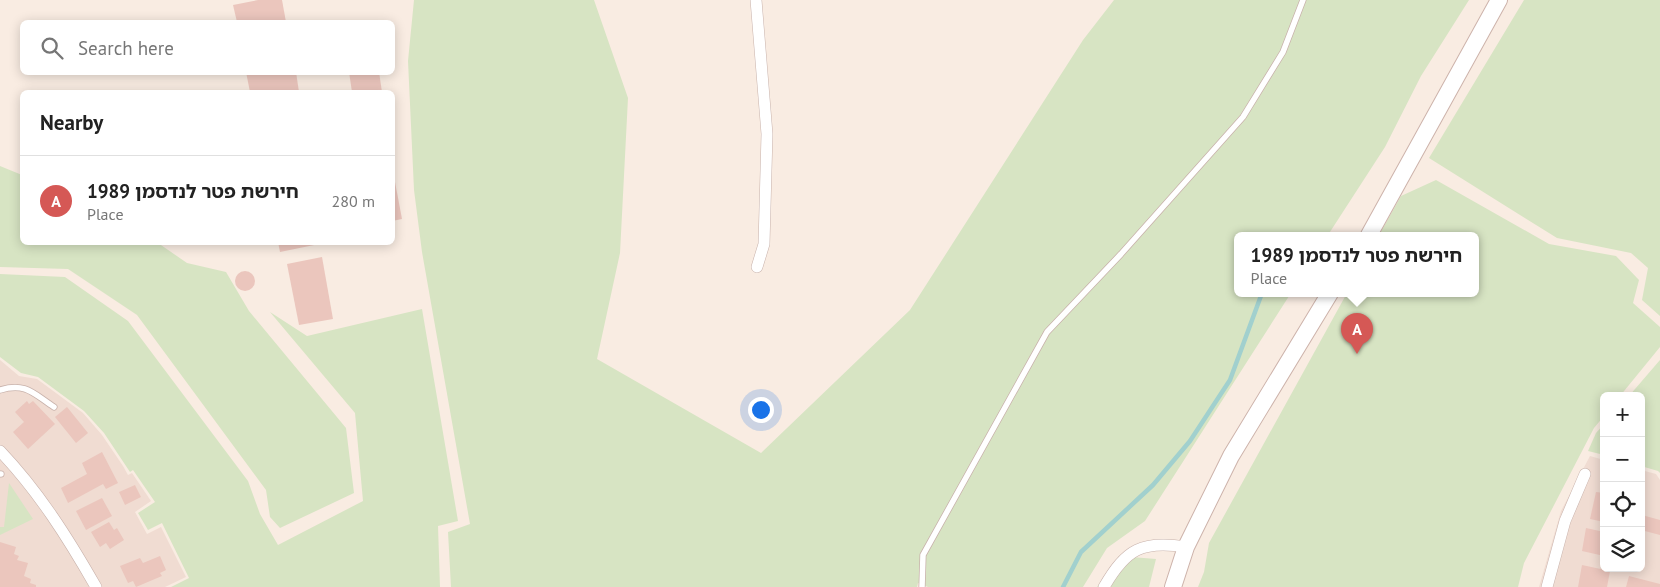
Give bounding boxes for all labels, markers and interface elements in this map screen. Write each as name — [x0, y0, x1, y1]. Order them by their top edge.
search box — [20, 20, 395, 75]
icon: search — [38, 34, 66, 62]
text: Search here — [78, 36, 174, 60]
text: Nearby — [40, 109, 103, 136]
text: חירשת פטר לנדסמן 1989 — [87, 179, 299, 203]
text: A — [51, 191, 61, 211]
text: 280 m — [332, 191, 375, 211]
text: Place — [87, 204, 124, 224]
popup — [1234, 232, 1479, 297]
text: חירשת פטר לנדסמן 1989 — [1251, 243, 1462, 267]
text: Place — [1251, 268, 1287, 288]
pin: A — [1341, 313, 1373, 354]
map controls — [1600, 392, 1645, 572]
button: + — [1600, 392, 1645, 437]
your location — [748, 397, 774, 423]
button: − — [1600, 437, 1645, 482]
button: locate — [1600, 482, 1645, 527]
button: layers — [1600, 527, 1645, 572]

